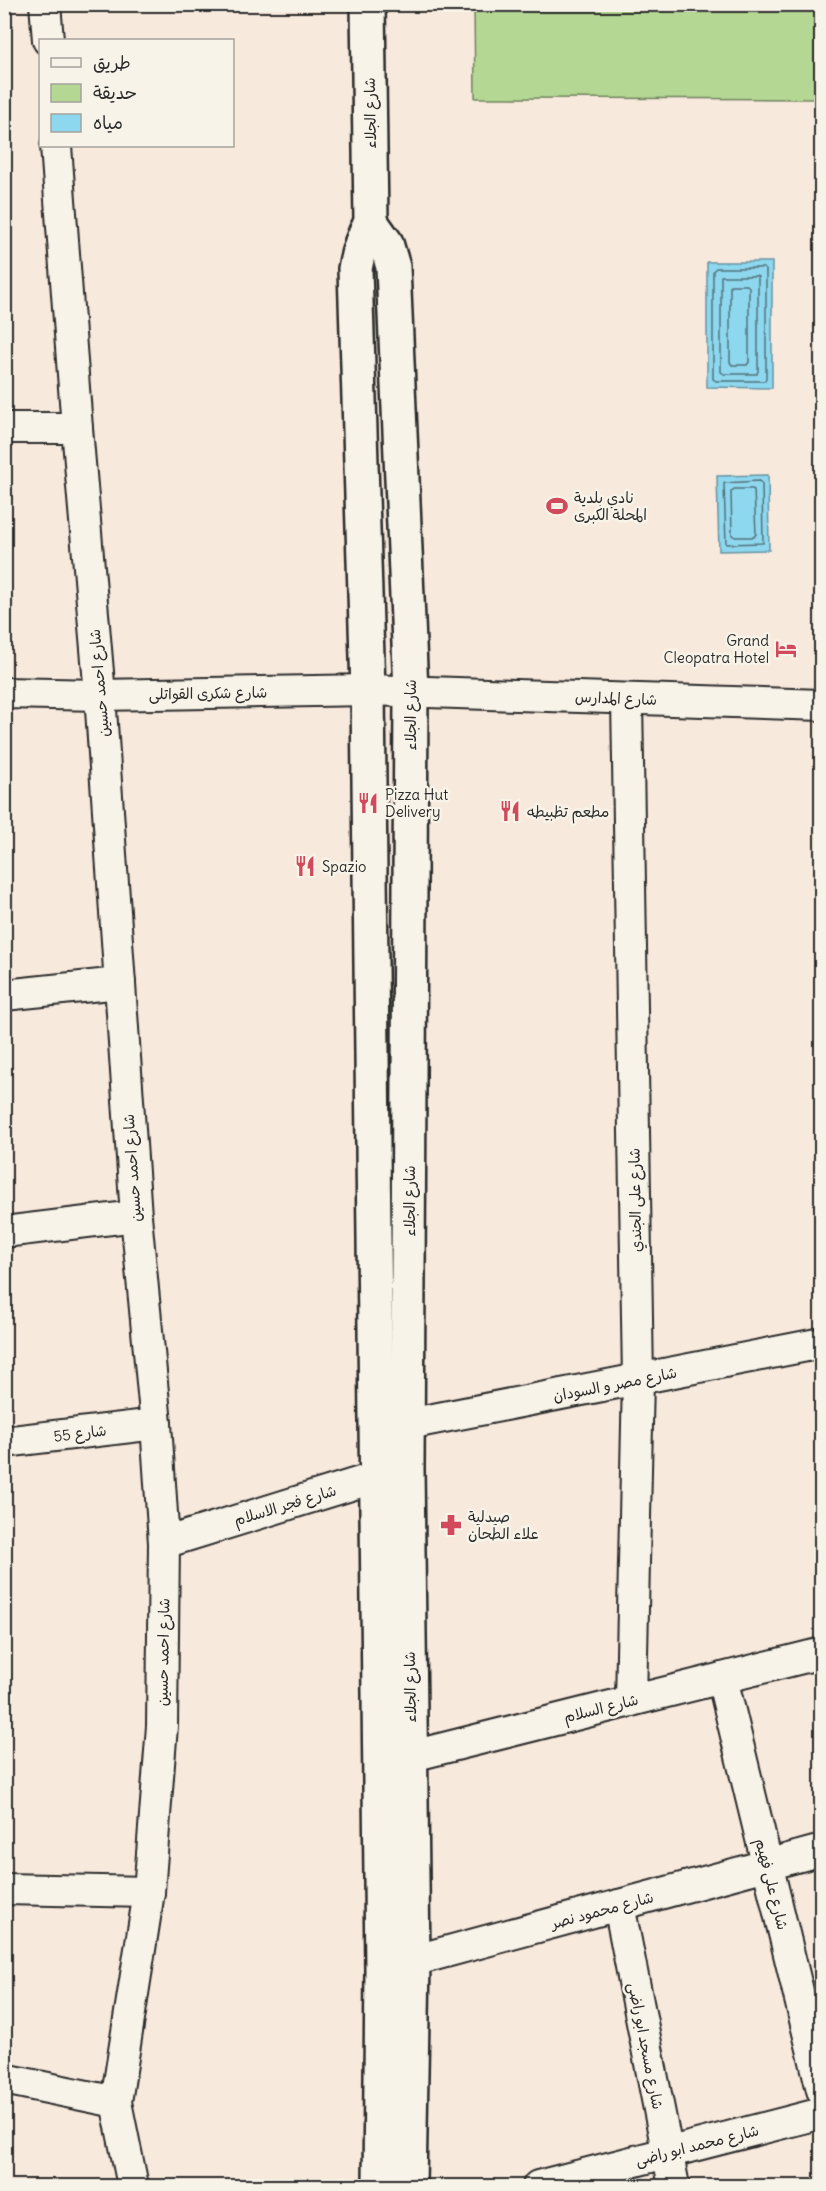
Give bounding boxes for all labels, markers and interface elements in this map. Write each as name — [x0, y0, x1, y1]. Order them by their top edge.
legend — [39, 39, 234, 147]
text: طريق — [93, 51, 131, 74]
street label: شارع الجلاء — [360, 77, 381, 149]
text: حديقة — [93, 81, 137, 104]
text: مياه — [93, 111, 123, 134]
place label: نادي بلدية المحلة الكبرى — [574, 488, 647, 524]
sports icon: نادي بلدية المحلة الكبرى — [545, 494, 569, 518]
street label: شارع احمد حسين — [85, 628, 114, 738]
place label: Grand Cleopatra Hotel — [664, 631, 769, 667]
hotel icon: Grand Cleopatra Hotel — [774, 637, 798, 661]
street label: شارع الجلاء — [401, 679, 421, 751]
street label: شارع شكرى القواتلى — [148, 682, 268, 705]
street label: شارع المدارس — [575, 687, 657, 710]
place label: Pizza Hut Delivery — [385, 785, 448, 821]
restaurant icon: Pizza Hut Delivery — [356, 791, 380, 815]
restaurant icon: مطعم تظبيطه — [498, 799, 522, 823]
place label: مطعم تظبيطه — [527, 802, 609, 824]
restaurant icon: Spazio — [293, 854, 317, 878]
place label: Spazio — [322, 857, 366, 876]
street label: شارع احمد حسين — [119, 1113, 146, 1223]
street label: شارع على الجندي — [625, 1148, 647, 1252]
street label: شارع الجلاء — [400, 1165, 420, 1237]
street label: شارع مصر و السودان — [551, 1363, 679, 1406]
street label: شارع 55 — [52, 1420, 108, 1447]
street label: شارع فجر الاسلام — [231, 1480, 339, 1532]
place label: صيدلية علاء الطحان — [468, 1507, 539, 1543]
pharmacy icon: صيدلية علاء الطحان — [439, 1513, 463, 1537]
street label: شارع احمد حسين — [153, 1598, 174, 1706]
street label: شارع الجلاء — [400, 1651, 421, 1723]
street label: شارع السلام — [562, 1690, 641, 1728]
street label: شارع على فهيم — [749, 1836, 793, 1932]
street label: شارع محمود نصر — [547, 1887, 656, 1934]
street label: شارع مسجد ابو راضى — [623, 1981, 668, 2111]
street label: شارع محمد ابو راضى — [633, 2120, 761, 2170]

